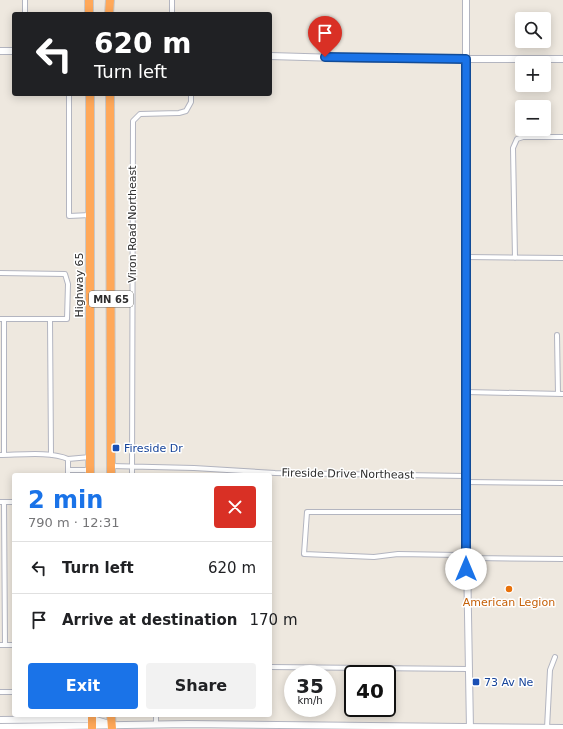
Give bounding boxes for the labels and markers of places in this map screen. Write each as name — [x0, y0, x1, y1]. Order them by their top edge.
pin — [308, 16, 342, 57]
place label: Fireside Dr — [124, 442, 183, 455]
marker: Fireside Dr — [111, 443, 121, 453]
marker: American Legion — [504, 584, 514, 594]
place label: American Legion — [463, 596, 555, 609]
place label: 73 Av Ne — [484, 676, 534, 689]
marker: 73 Av Ne — [471, 677, 481, 687]

